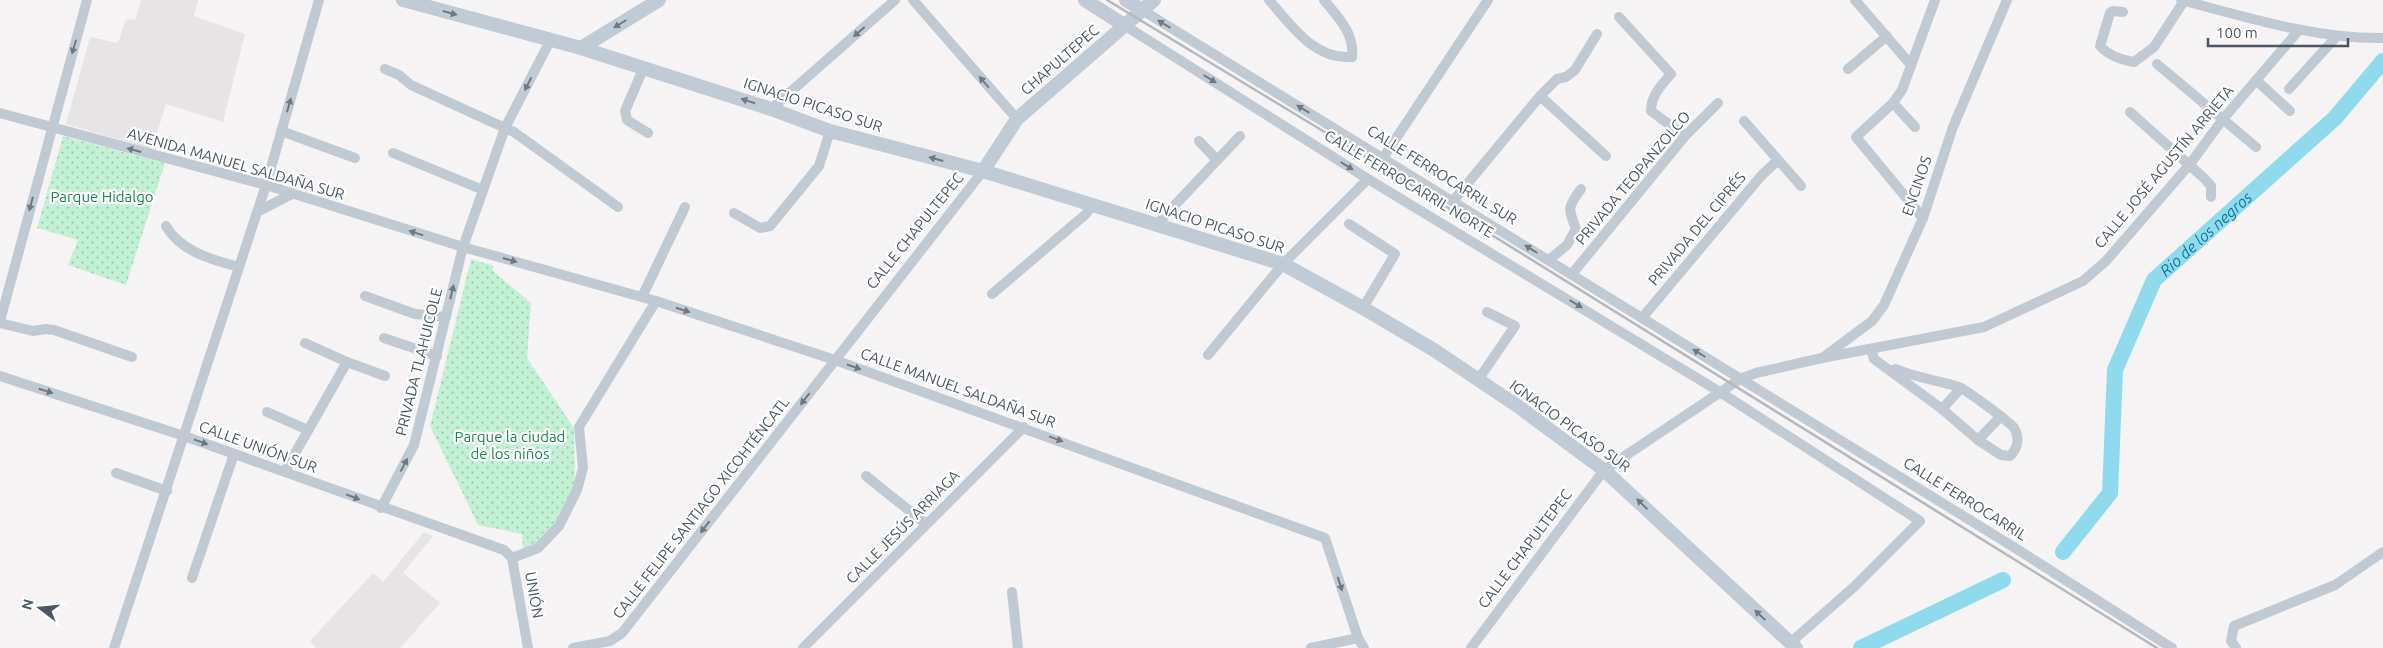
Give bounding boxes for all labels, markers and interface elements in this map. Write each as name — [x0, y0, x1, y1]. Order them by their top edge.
one-way arrow — [443, 10, 458, 18]
scale bar — [2208, 15, 2348, 47]
one-way arrow — [614, 19, 627, 29]
one-way arrow — [1158, 20, 1171, 29]
street label: CHAPULTEPEC — [1017, 21, 1102, 98]
text: 100 m — [2216, 24, 2258, 41]
one-way arrow — [853, 26, 865, 38]
one-way arrow — [69, 40, 77, 55]
street label: IGNACIO PICASO SUR — [742, 74, 885, 135]
one-way arrow — [1203, 74, 1216, 84]
one-way arrow — [979, 76, 990, 89]
one-way arrow — [524, 77, 532, 91]
street label: CALLE JOSÉ AGUSTÍN ARRIETA — [2091, 82, 2237, 251]
one-way arrow — [285, 97, 293, 112]
one-way arrow — [740, 97, 755, 104]
one-way arrow — [1297, 104, 1310, 114]
street label: PRIVADA TEOPANZOLCO — [1572, 107, 1693, 248]
street label: CALLE FERROCARRIL SUR — [1364, 121, 1520, 228]
street label: AVENIDA MANUEL SALDAÑA SUR — [126, 124, 347, 203]
street label: CALLE FERROCARRIL NORTE — [1322, 126, 1497, 241]
one-way arrow — [126, 146, 141, 154]
street label: ENCINOS — [1898, 153, 1935, 218]
one-way arrow — [929, 155, 944, 163]
one-way arrow — [1341, 161, 1354, 170]
street label: CALLE CHAPULTEPEC — [863, 169, 967, 292]
street label: PRIVADA DEL CIPRÉS — [1644, 169, 1749, 289]
park label: Parque Hidalgo — [50, 188, 154, 205]
water label: Rio de los negros — [2156, 188, 2256, 280]
street label: IGNACIO PICASO SUR — [1144, 195, 1287, 256]
one-way arrow — [27, 196, 35, 211]
one-way arrow — [409, 228, 424, 236]
one-way arrow — [1525, 244, 1538, 253]
one-way arrow — [502, 257, 517, 265]
one-way arrow — [448, 285, 456, 300]
street label: PRIVADA TLAHUICOLE — [392, 286, 445, 438]
one-way arrow — [1570, 300, 1583, 309]
one-way arrow — [676, 306, 691, 314]
street label: CALLE MANUEL SALDAÑA SUR — [858, 344, 1058, 431]
one-way arrow — [1692, 349, 1705, 358]
one-way arrow — [846, 364, 861, 371]
street label: IGNACIO PICASO SUR — [1507, 376, 1634, 475]
one-way arrow — [39, 388, 54, 396]
one-way arrow — [800, 392, 810, 405]
street label: CALLE FELIPE SANTIAGO XICOHTÉNCATL — [609, 393, 793, 622]
street label: CALLE UNIÓN SUR — [197, 417, 320, 476]
park label: Parque la ciudad de los niños — [455, 428, 565, 462]
one-way arrow — [1049, 435, 1064, 443]
one-way arrow — [193, 439, 208, 446]
street label: CALLE FERROCARRIL — [1900, 454, 2031, 544]
one-way arrow — [399, 458, 408, 471]
street label: CALLE JESÚS ARRIAGA — [842, 466, 963, 587]
street label: CALLE CHAPULTEPEC — [1474, 486, 1575, 611]
one-way arrow — [346, 494, 361, 501]
one-way arrow — [1636, 498, 1648, 510]
one-way arrow — [700, 520, 710, 534]
street label: UNIÓN — [522, 570, 547, 620]
one-way arrow — [1336, 577, 1344, 592]
north arrow — [15, 583, 65, 633]
text: N — [18, 597, 37, 612]
one-way arrow — [1755, 609, 1767, 621]

